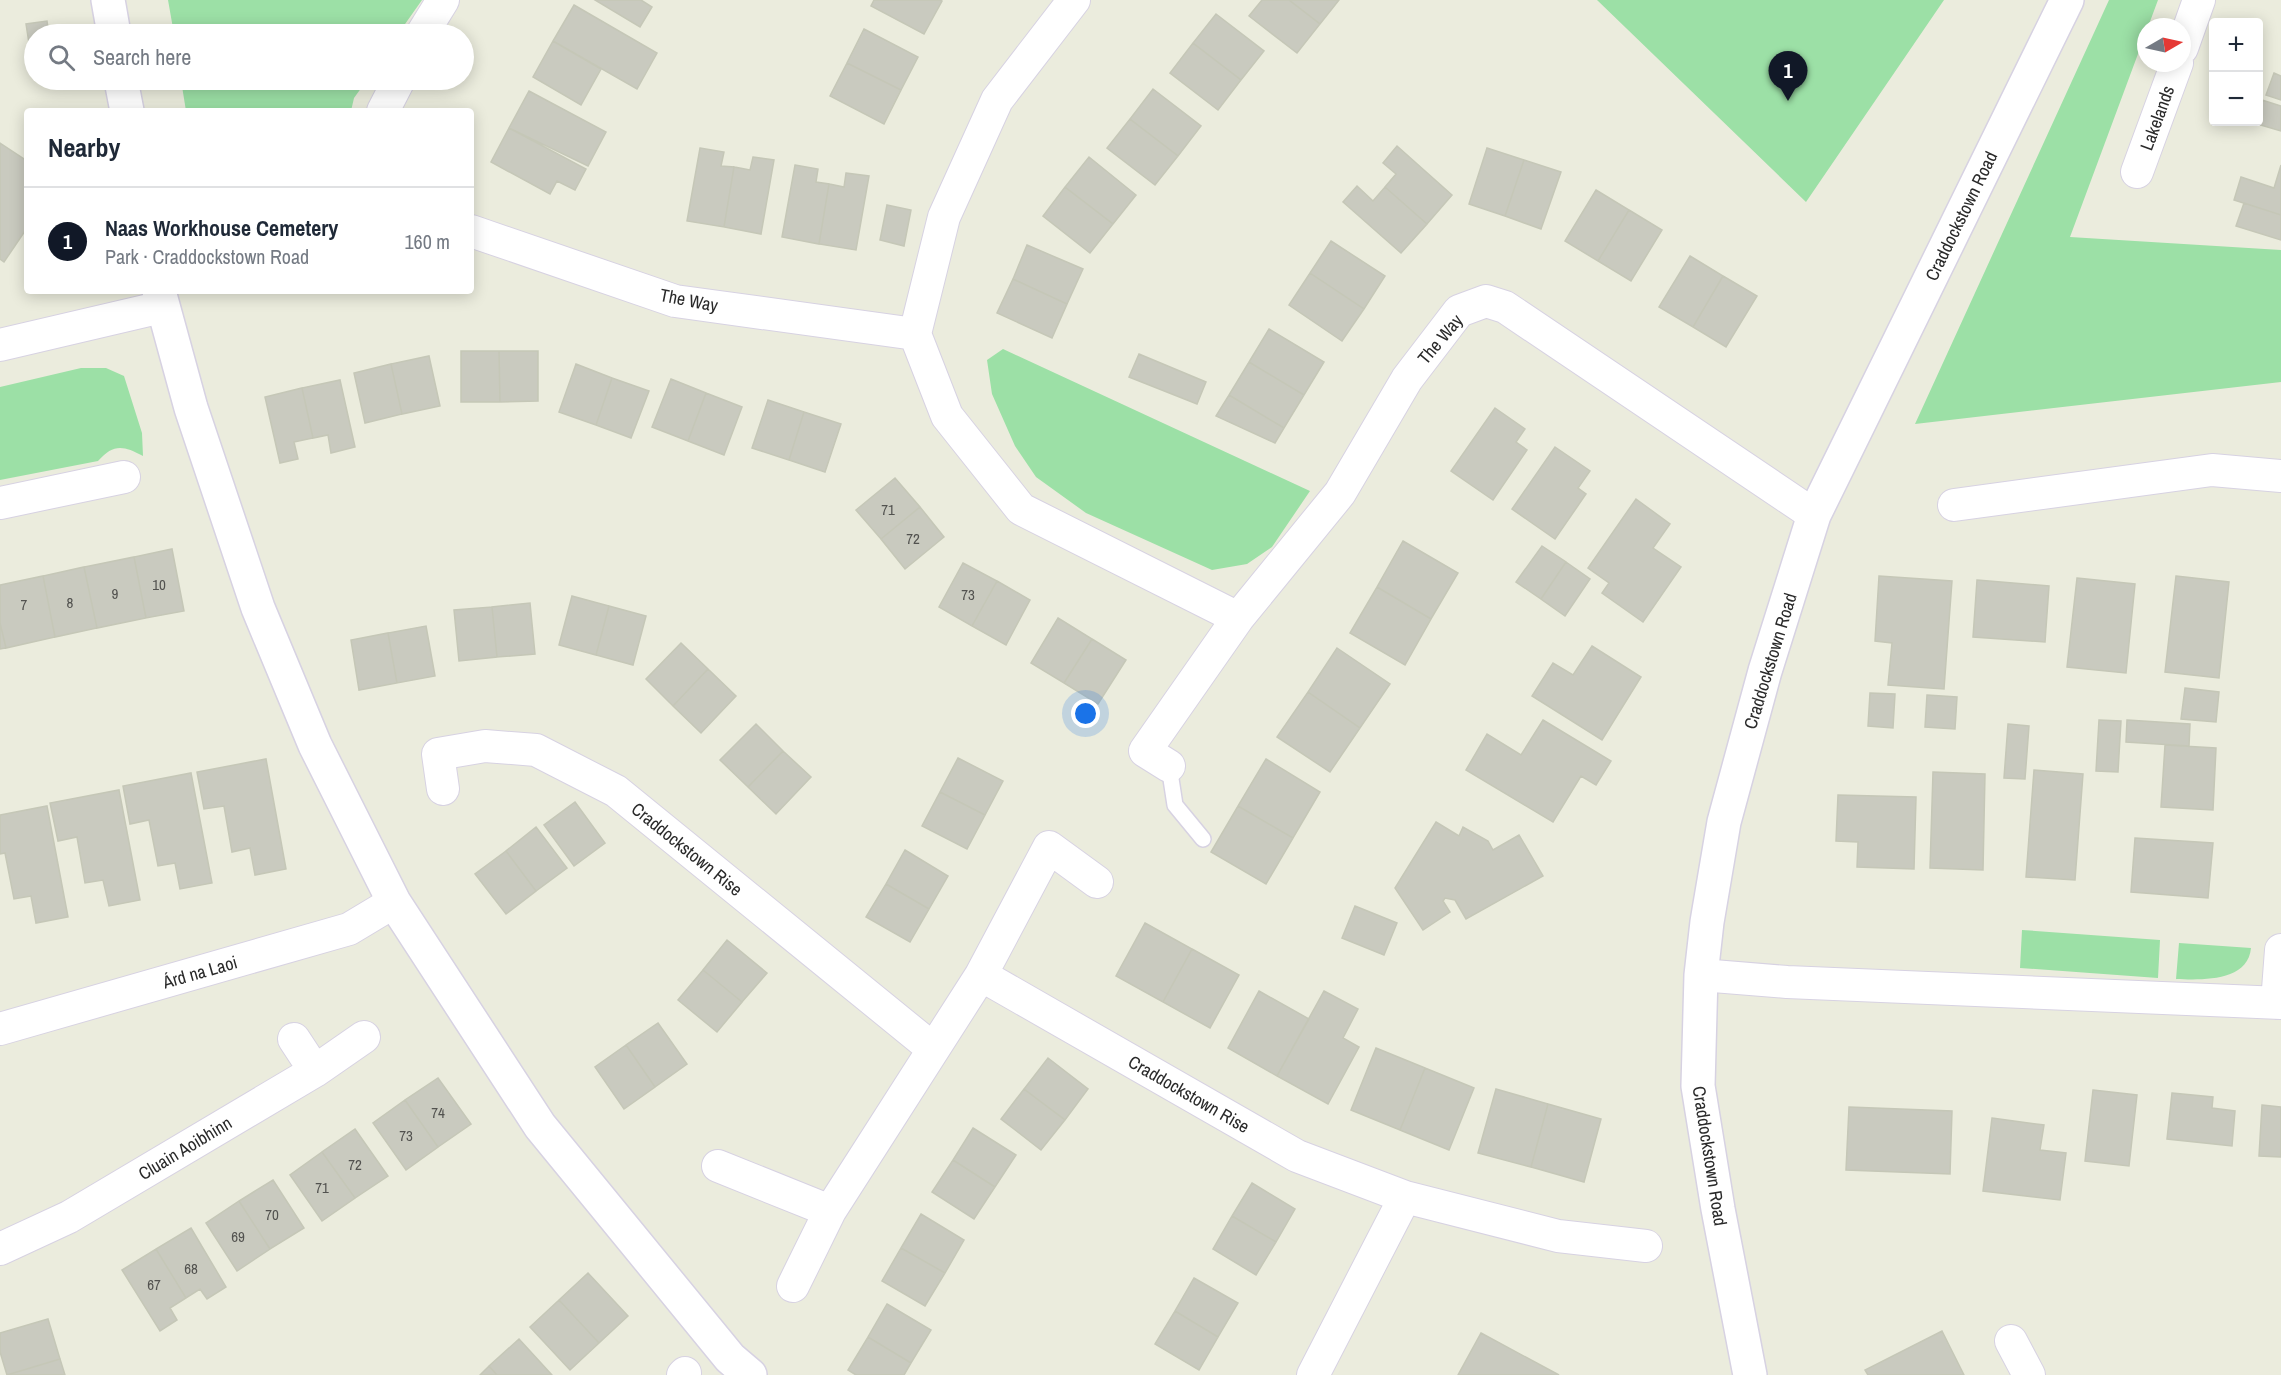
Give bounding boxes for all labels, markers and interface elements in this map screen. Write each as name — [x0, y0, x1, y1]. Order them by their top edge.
north arrow — [2137, 18, 2191, 72]
map controls — [2209, 18, 2263, 126]
button: + — [2209, 18, 2263, 72]
search box — [24, 24, 474, 90]
icon: search — [45, 41, 78, 74]
text: Search here — [93, 42, 191, 72]
pin: 1 — [1768, 51, 1808, 101]
button: − — [2209, 72, 2263, 126]
street label: Lakelands — [2134, 82, 2180, 154]
text: Nearby — [48, 130, 120, 165]
street label: Craddockstown Road — [1919, 147, 2003, 285]
text: Naas Workhouse Cemetery — [105, 213, 338, 243]
text: 1 — [63, 228, 72, 255]
text: 160 m — [404, 228, 450, 255]
text: Park · Craddockstown Road — [105, 243, 309, 270]
street label: The Way — [658, 282, 721, 318]
street label: The Way — [1412, 308, 1469, 369]
house number: 71 — [881, 499, 895, 520]
house number: 72 — [906, 528, 920, 549]
house number: 10 — [152, 574, 166, 595]
house number: 9 — [112, 583, 119, 604]
house number: 73 — [961, 584, 975, 605]
street label: Craddockstown Road — [1737, 590, 1803, 732]
house number: 8 — [67, 592, 74, 613]
house number: 7 — [21, 594, 28, 615]
your location — [1071, 699, 1100, 728]
street label: Craddockstown Rise — [626, 796, 748, 902]
street label: Árd na Laoi — [159, 949, 240, 995]
street label: Craddockstown Rise — [1124, 1049, 1254, 1139]
street label: Craddockstown Road — [1687, 1084, 1733, 1228]
house number: 74 — [431, 1102, 445, 1123]
street label: Cluain Aoibhinn — [134, 1110, 236, 1186]
house number: 73 — [399, 1125, 413, 1146]
house number: 72 — [348, 1154, 362, 1175]
house number: 71 — [315, 1177, 329, 1198]
house number: 70 — [265, 1204, 279, 1225]
house number: 69 — [231, 1226, 245, 1247]
house number: 68 — [184, 1258, 198, 1279]
house number: 67 — [147, 1274, 161, 1295]

